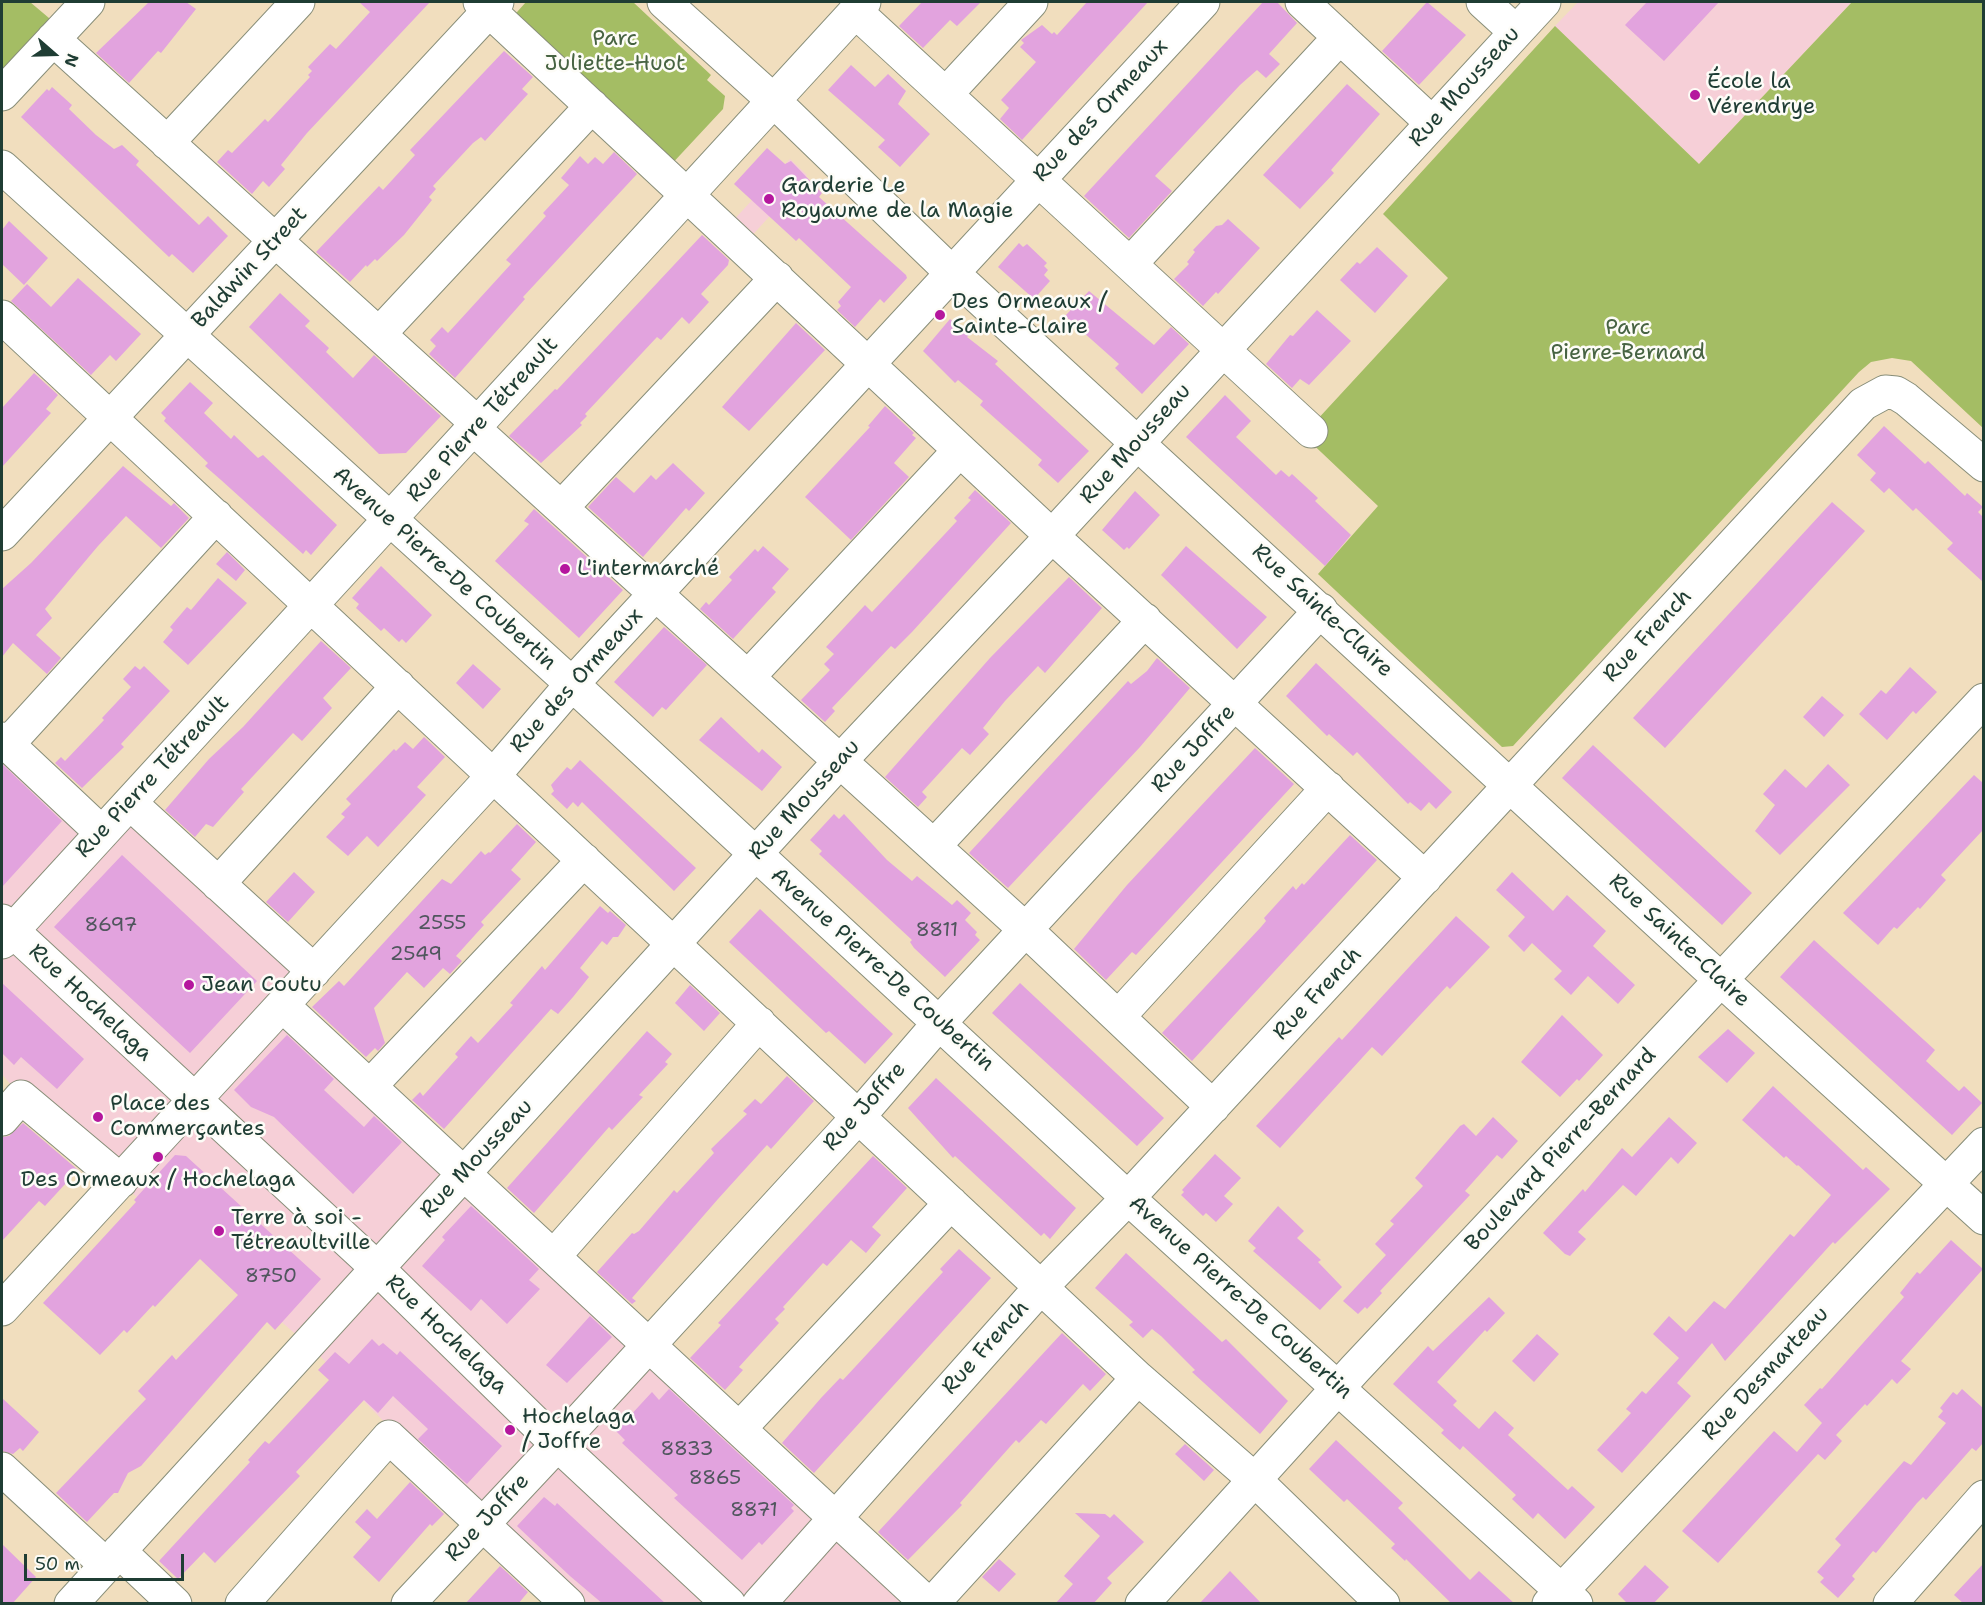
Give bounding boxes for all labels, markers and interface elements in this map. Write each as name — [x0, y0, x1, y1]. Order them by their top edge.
street label: Rue Mousseau — [1404, 21, 1526, 153]
north arrow — [24, 24, 84, 84]
park label: Parc Juliette-Huot — [544, 26, 686, 78]
street label: Rue des Ormeaux — [1028, 34, 1174, 188]
text: N — [59, 51, 83, 70]
place label: École la Vérendrye — [1707, 69, 1816, 120]
marker: École la Vérendrye — [1688, 88, 1702, 102]
place label: Garderie Le Royaume de la Magie — [781, 173, 1014, 224]
marker: Garderie Le Royaume de la Magie — [762, 192, 776, 206]
street label: Baldwin Street — [187, 202, 313, 334]
place label: Des Ormeaux / Sainte-Claire — [952, 289, 1106, 340]
marker: Des Ormeaux / Sainte-Claire — [933, 308, 947, 322]
park label: Parc Pierre-Bernard — [1550, 315, 1706, 366]
street label: Rue Pierre Tétreault — [402, 332, 564, 508]
street label: Rue Mousseau — [1075, 378, 1197, 510]
street label: Avenue Pierre-De Coubertin — [327, 462, 561, 676]
street label: Rue Sainte-Claire — [1246, 539, 1398, 683]
place label: L'intermarché — [577, 556, 719, 582]
marker: L'intermarché — [558, 562, 572, 576]
street label: Rue French — [1598, 584, 1698, 688]
street label: Rue des Ormeaux — [505, 603, 649, 759]
street label: Rue Pierre Tétreault — [71, 690, 235, 864]
street label: Rue Joffre — [1147, 699, 1241, 799]
street label: Rue Mousseau — [744, 734, 866, 866]
street label: Avenue Pierre-De Coubertin — [765, 863, 999, 1077]
street label: Rue Sainte-Claire — [1603, 869, 1755, 1013]
house number: 2555 — [417, 912, 467, 936]
house number: 8697 — [85, 914, 137, 938]
house number: 8811 — [916, 919, 958, 943]
street label: Rue Hochelaga — [23, 939, 157, 1067]
street label: Rue French — [1268, 942, 1368, 1046]
house number: 2549 — [390, 943, 442, 967]
place label: Jean Coutu — [201, 972, 322, 998]
marker: Jean Coutu — [182, 978, 196, 992]
street label: Boulevard Pierre-Bernard — [1460, 1043, 1662, 1257]
street label: Rue Joffre — [818, 1057, 912, 1157]
place label: Place des Commerçantes — [110, 1091, 265, 1142]
street label: Rue Mousseau — [415, 1094, 539, 1224]
marker: Place des Commerçantes — [91, 1110, 105, 1124]
marker: Des Ormeaux / Hochelaga — [151, 1150, 165, 1164]
place label: Des Ormeaux / Hochelaga — [21, 1167, 295, 1193]
street label: Avenue Pierre-De Coubertin — [1123, 1191, 1357, 1405]
place label: Terre à soi - Tétreaultville — [231, 1205, 371, 1256]
marker: Terre à soi - Tétreaultville — [212, 1224, 226, 1238]
house number: 8750 — [245, 1265, 297, 1289]
street label: Rue Hochelaga — [379, 1270, 513, 1400]
street label: Rue French — [937, 1295, 1035, 1401]
street label: Rue Desmarteau — [1697, 1302, 1835, 1446]
place label: Hochelaga / Joffre — [522, 1404, 635, 1456]
marker: Hochelaga / Joffre — [503, 1423, 517, 1437]
house number: 8833 — [660, 1438, 714, 1462]
house number: 8865 — [689, 1467, 741, 1491]
street label: Rue Joffre — [441, 1468, 535, 1568]
house number: 8871 — [730, 1499, 778, 1523]
scale bar — [27, 1542, 188, 1580]
text: 50 m — [35, 1552, 80, 1576]

